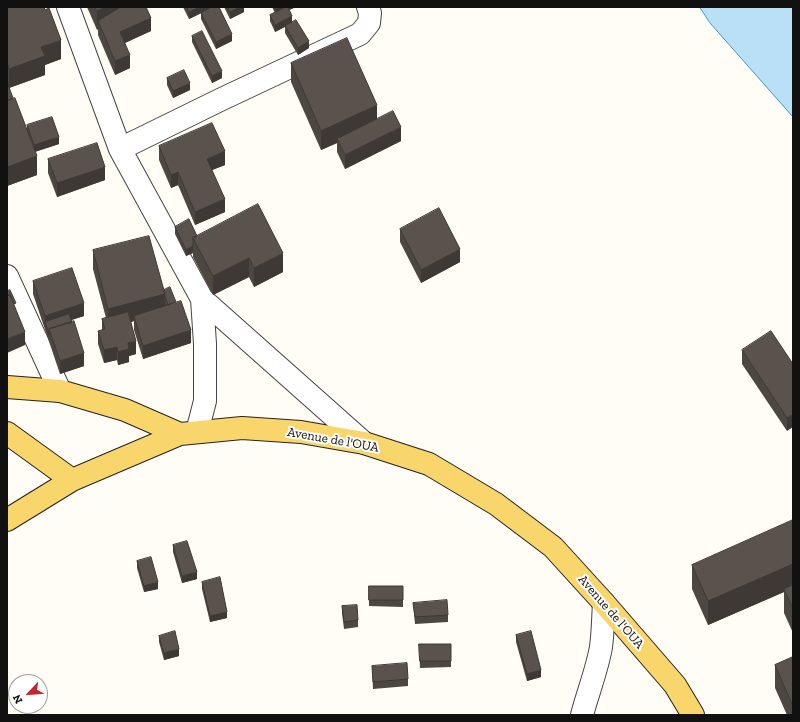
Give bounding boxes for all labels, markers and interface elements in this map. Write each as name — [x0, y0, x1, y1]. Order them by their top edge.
street label: Avenue de l'OUA — [286, 424, 380, 456]
street label: Avenue de l'OUA — [575, 572, 647, 652]
north arrow — [8, 674, 48, 714]
text: N — [10, 692, 25, 706]

